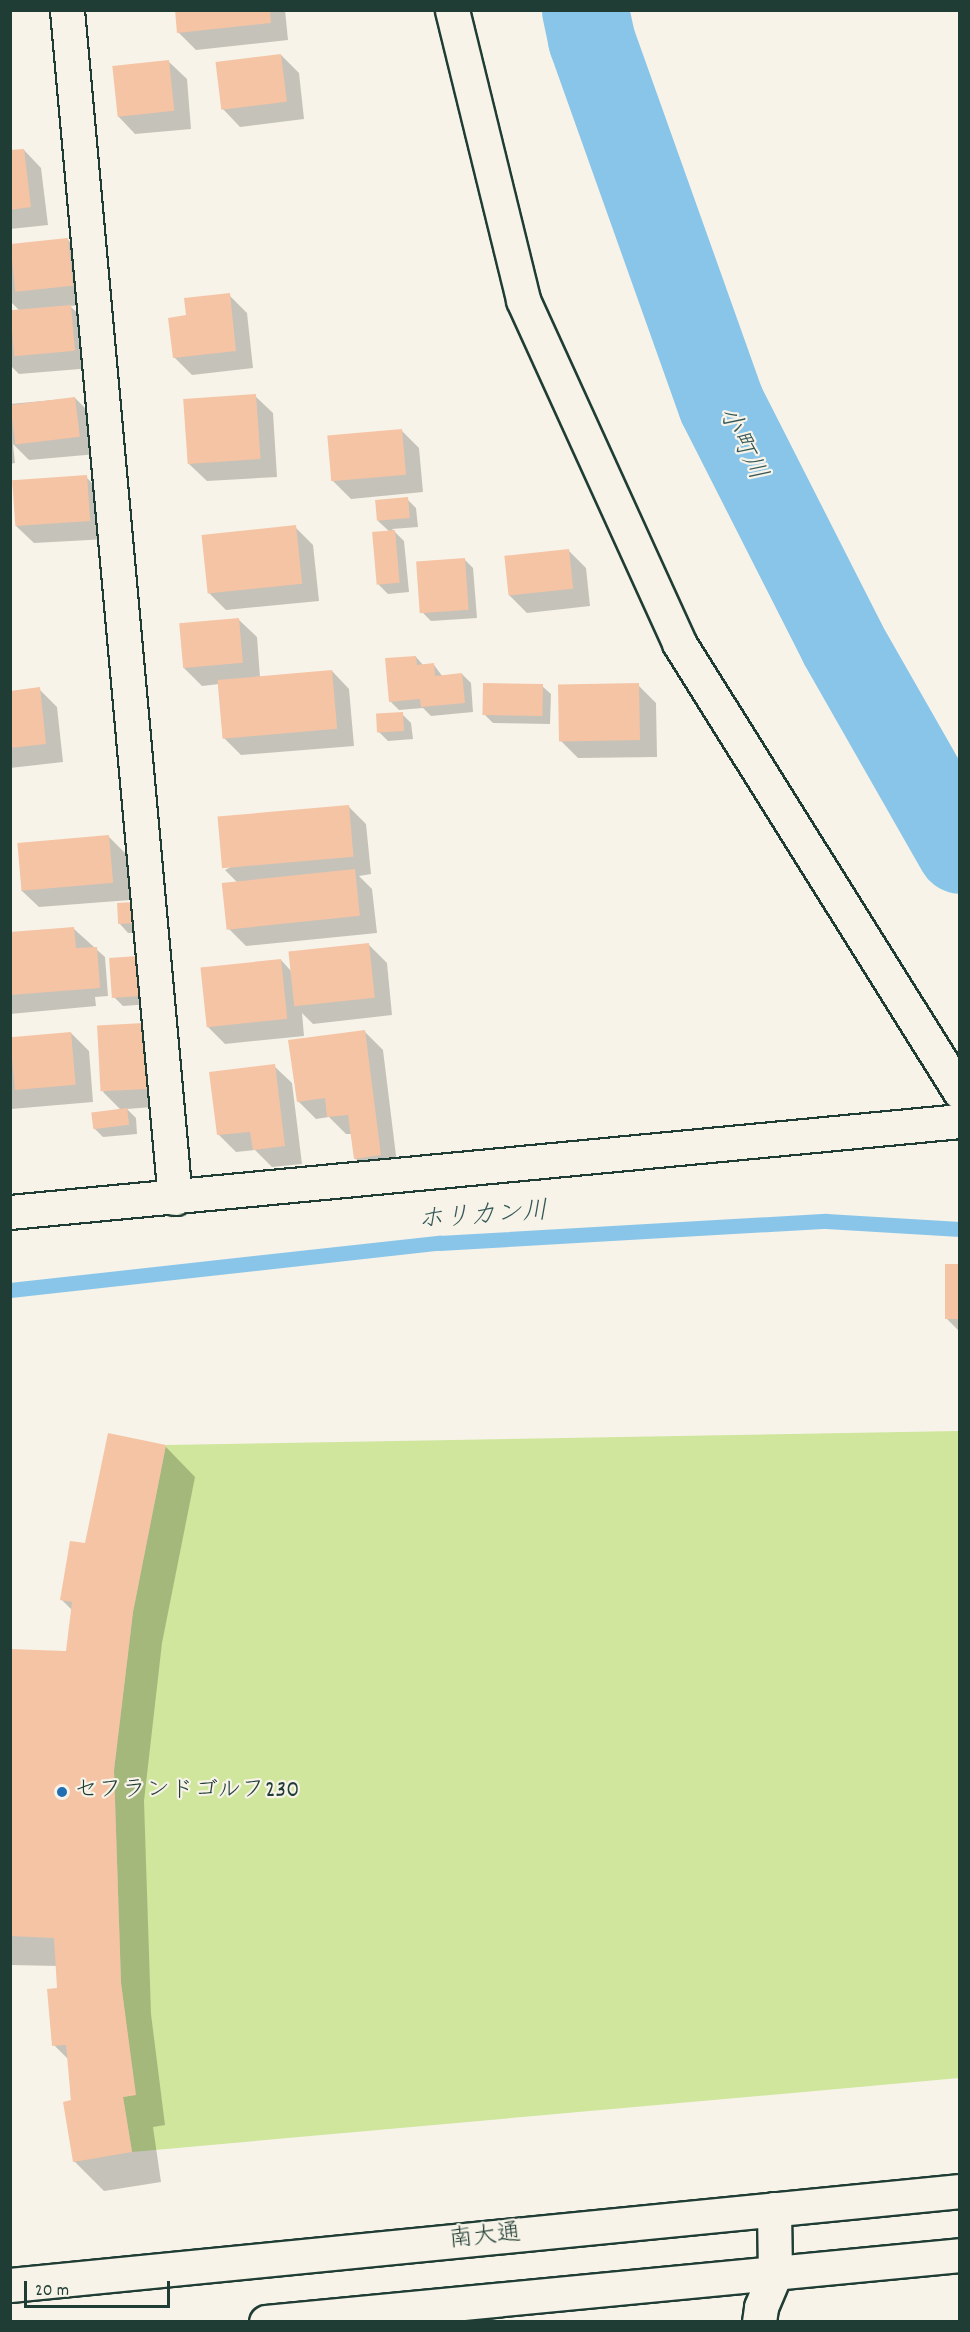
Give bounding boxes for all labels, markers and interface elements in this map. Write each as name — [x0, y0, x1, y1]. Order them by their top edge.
water label: 小町川 — [710, 402, 772, 486]
water label: ホリカン川 — [417, 1197, 549, 1237]
place label: セフランドゴルフ230 — [74, 1778, 300, 1806]
marker: セフランドゴルフ230 — [55, 1785, 69, 1799]
street label: 南大通 — [448, 2220, 522, 2256]
scale bar — [27, 2269, 172, 2307]
text: 20 m — [35, 2279, 69, 2304]

